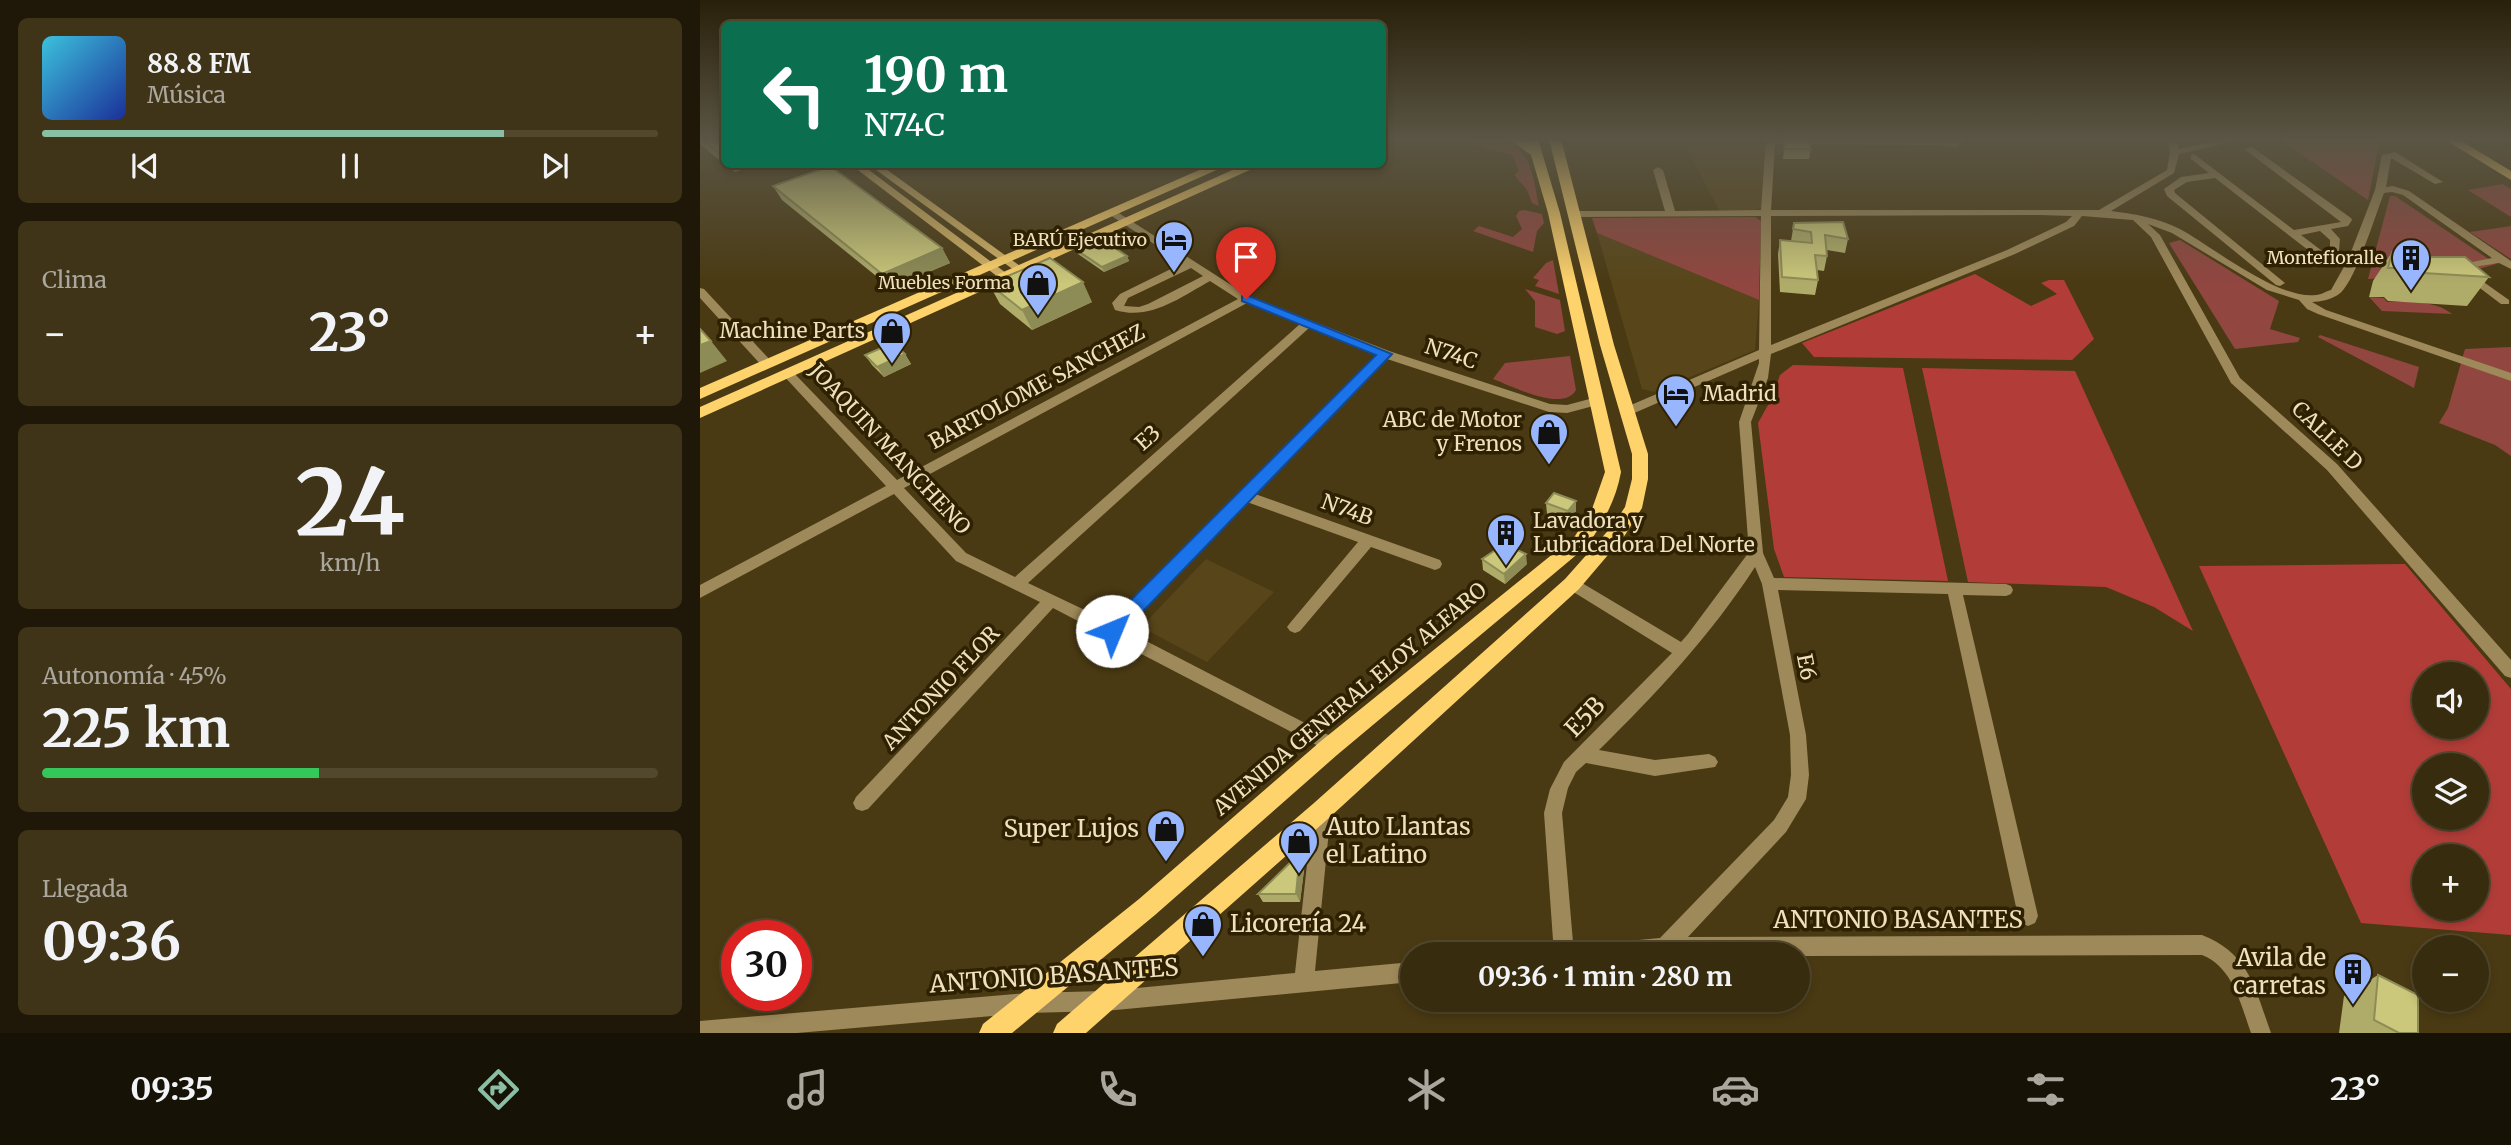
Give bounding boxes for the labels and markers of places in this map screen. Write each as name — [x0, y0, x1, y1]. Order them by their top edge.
hotel icon: BARÚ Ejecutivo — [1153, 219, 1195, 274]
pin — [1216, 227, 1276, 299]
place label: BARÚ Ejecutivo — [1013, 228, 1147, 251]
building icon: Montefioralle — [2390, 237, 2432, 292]
place label: Montefioralle — [2267, 246, 2384, 269]
shop icon: Muebles Forma — [1017, 262, 1059, 317]
place label: Muebles Forma — [878, 271, 1011, 294]
shop icon: Machine Parts — [871, 310, 913, 365]
place label: Machine Parts — [720, 317, 865, 344]
hotel icon: Madrid — [1655, 373, 1697, 428]
place label: Madrid — [1703, 380, 1777, 407]
place label: ABC de Motor y Frenos — [1382, 406, 1522, 457]
shop icon: ABC de Motor y Frenos — [1528, 411, 1570, 466]
place label: Lavadora y Lubricadora Del Norte — [1533, 507, 1755, 558]
building icon: Lavadora y Lubricadora Del Norte — [1485, 512, 1527, 567]
shop icon: Super Lujos — [1145, 808, 1187, 863]
place label: Auto Llantas el Latino — [1325, 811, 1471, 870]
place label: Super Lujos — [1004, 813, 1139, 844]
shop icon: Auto Llantas el Latino — [1278, 820, 1320, 875]
shop icon: Licorería 24 — [1182, 903, 1224, 958]
place label: Licorería 24 — [1230, 908, 1367, 939]
place label: Avila de carretas — [2233, 942, 2326, 1001]
building icon: Avila de carretas — [2332, 951, 2374, 1006]

